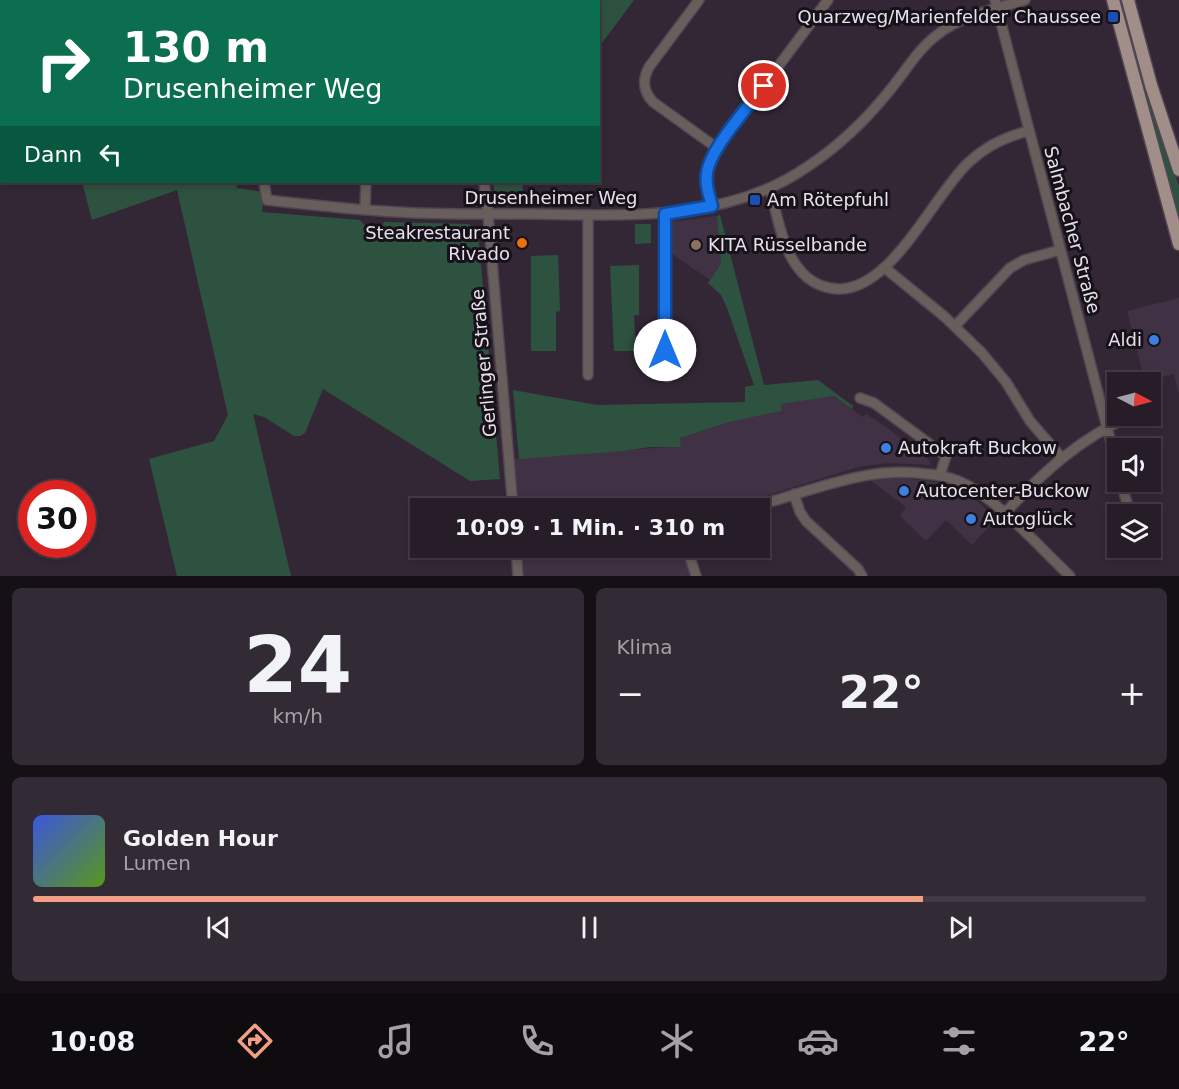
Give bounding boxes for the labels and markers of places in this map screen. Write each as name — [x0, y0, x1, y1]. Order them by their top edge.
place label: Quarzweg/Marienfelder Chaussee — [797, 6, 1101, 27]
marker: Quarzweg/Marienfelder Chaussee — [1106, 10, 1120, 24]
pin — [738, 60, 789, 111]
place label: Am Rötepfuhl — [767, 189, 889, 210]
marker: Am Rötepfuhl — [748, 193, 762, 207]
place label: Steakrestaurant Rivado — [365, 222, 510, 264]
place label: KITA Rüsselbande — [708, 234, 867, 255]
marker: Steakrestaurant Rivado — [515, 236, 529, 250]
marker: KITA Rüsselbande — [689, 238, 703, 252]
place label: Aldi — [1108, 329, 1142, 350]
marker: Aldi — [1147, 333, 1161, 347]
place label: Autokraft Buckow — [898, 437, 1057, 458]
marker: Autokraft Buckow — [879, 441, 893, 455]
place label: Autocenter-Buckow — [916, 480, 1090, 501]
marker: Autocenter-Buckow — [897, 484, 911, 498]
place label: Autoglück — [983, 508, 1074, 529]
marker: Autoglück — [964, 512, 978, 526]

